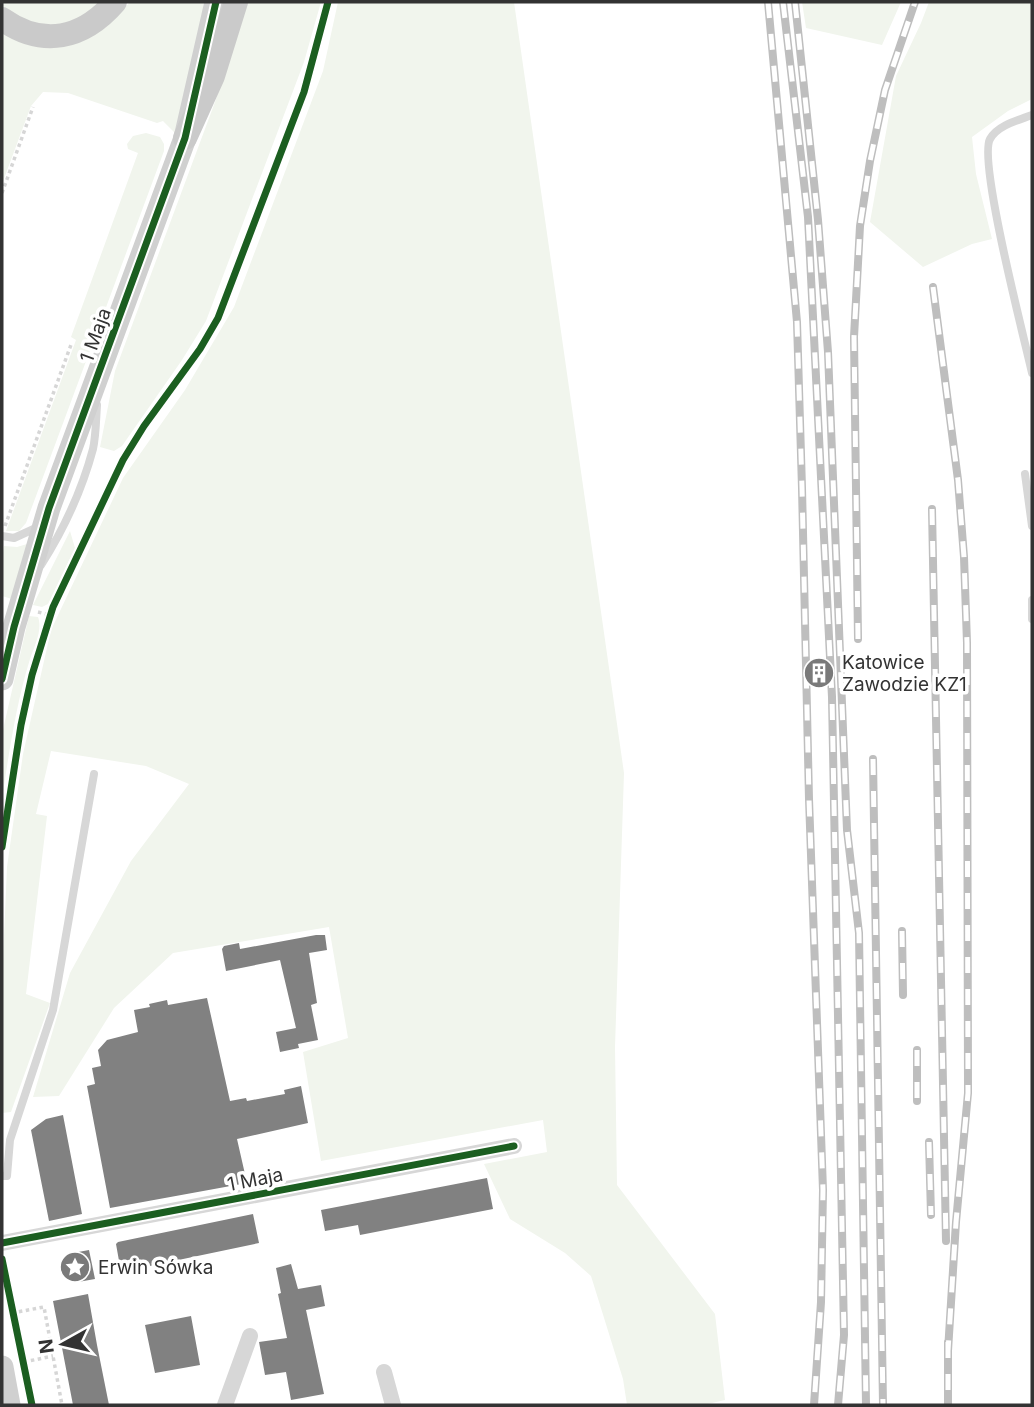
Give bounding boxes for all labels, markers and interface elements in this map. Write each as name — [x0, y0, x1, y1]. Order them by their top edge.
street label: 1 Maja — [75, 305, 116, 366]
place label: Katowice Zawodzie KZ1 — [842, 651, 967, 696]
building icon: Katowice Zawodzie KZ1 — [802, 656, 836, 690]
street label: 1 Maja — [225, 1163, 285, 1196]
place icon: Erwin Sówka — [58, 1250, 92, 1284]
place label: Erwin Sówka — [98, 1256, 213, 1279]
north arrow — [28, 1309, 98, 1379]
text: N — [34, 1338, 59, 1355]

